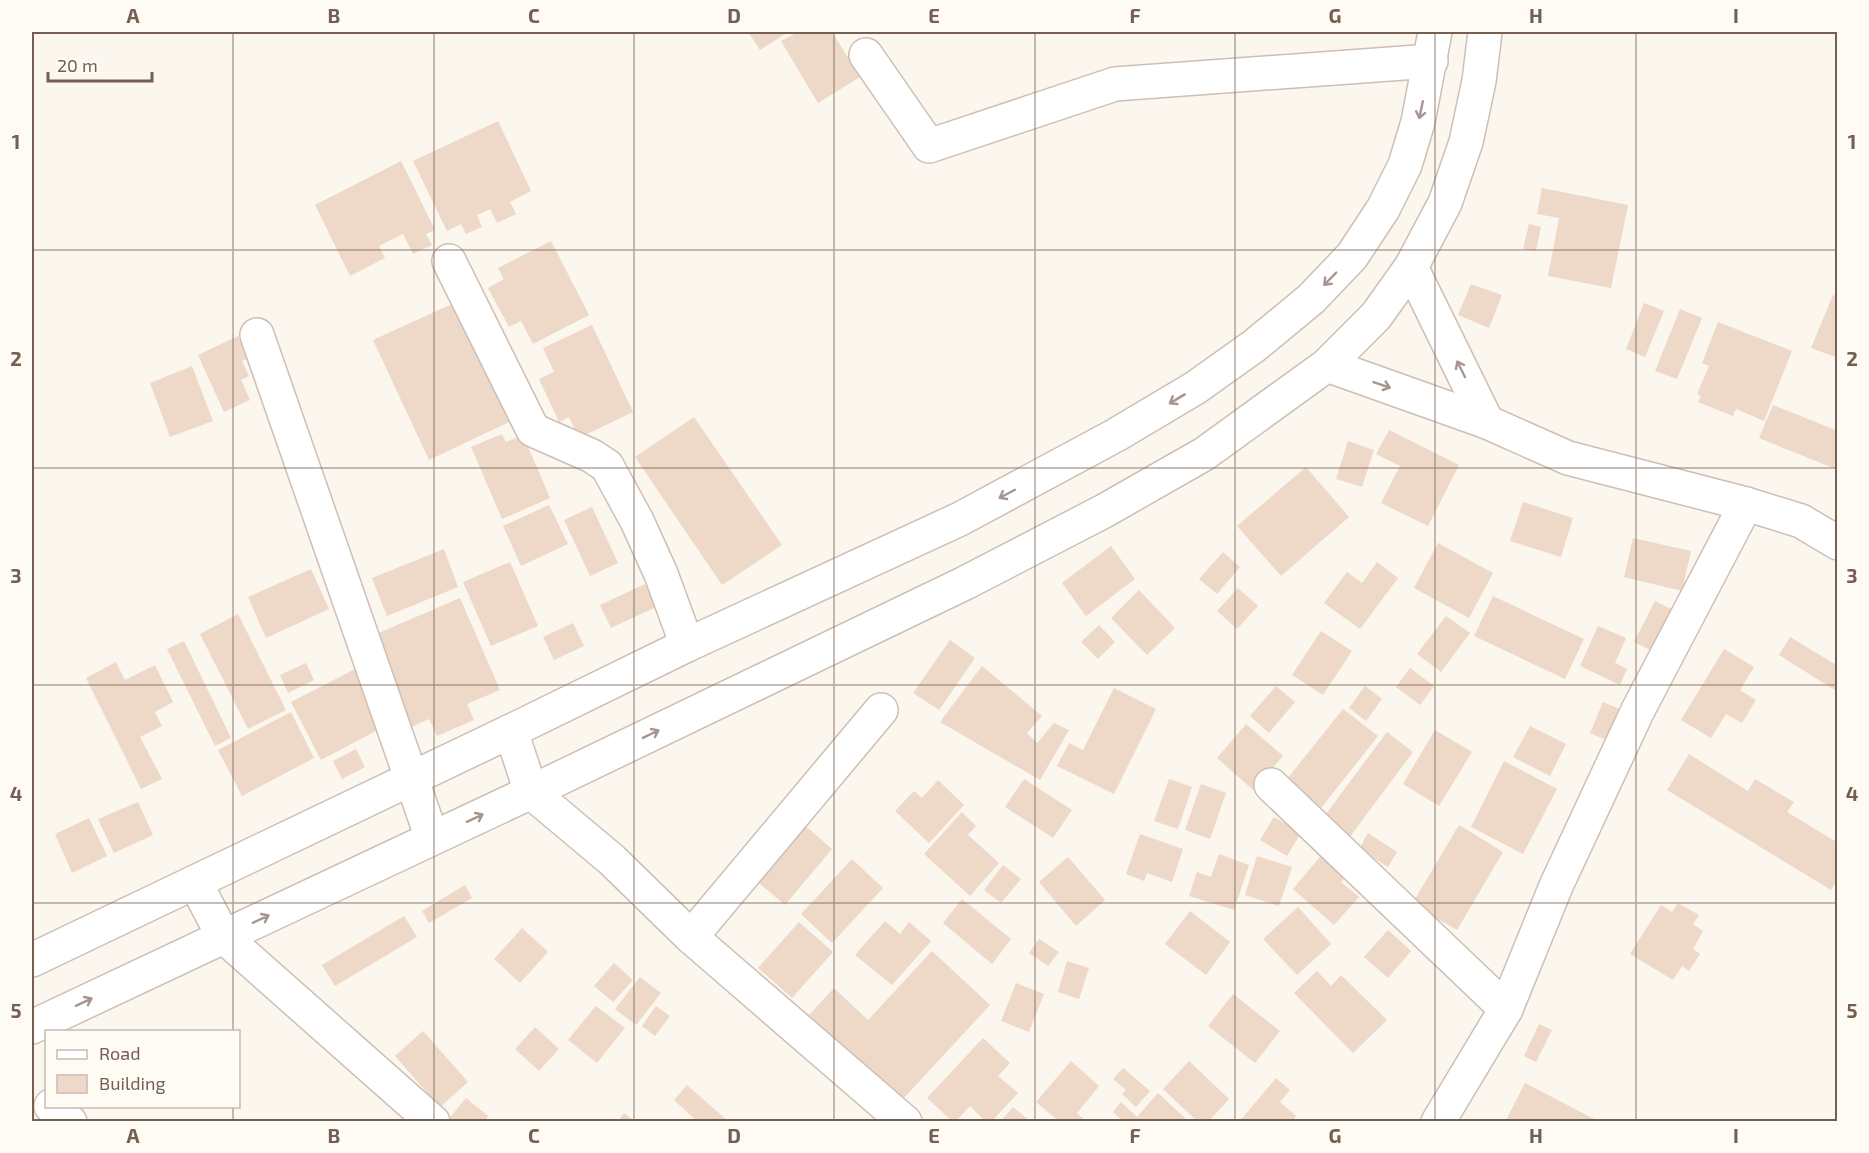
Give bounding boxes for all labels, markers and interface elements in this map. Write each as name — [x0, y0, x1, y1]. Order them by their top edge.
text: A — [126, 3, 140, 27]
text: B — [328, 3, 340, 27]
text: C — [528, 3, 540, 27]
text: D — [727, 3, 741, 27]
text: E — [928, 3, 940, 27]
text: F — [1129, 3, 1141, 27]
text: G — [1329, 3, 1341, 27]
text: H — [1529, 3, 1543, 27]
text: I — [1733, 3, 1739, 27]
scale bar — [48, 45, 152, 83]
text: 20 m — [57, 54, 98, 76]
one-way arrow — [1414, 100, 1426, 119]
text: 1 — [12, 129, 20, 153]
text: 1 — [1848, 129, 1856, 153]
one-way arrow — [1323, 271, 1337, 286]
text: 2 — [10, 346, 22, 370]
text: 2 — [1846, 346, 1858, 370]
one-way arrow — [1455, 361, 1467, 378]
one-way arrow — [1372, 380, 1391, 391]
one-way arrow — [1169, 394, 1186, 406]
one-way arrow — [998, 489, 1016, 500]
text: 3 — [10, 563, 22, 587]
text: 3 — [1846, 563, 1858, 587]
one-way arrow — [642, 728, 660, 740]
text: 4 — [10, 781, 23, 805]
text: 4 — [1846, 781, 1859, 805]
one-way arrow — [466, 812, 484, 823]
one-way arrow — [251, 912, 269, 924]
one-way arrow — [75, 996, 93, 1008]
text: 5 — [10, 998, 22, 1022]
text: 5 — [1846, 998, 1858, 1022]
legend — [45, 1030, 240, 1108]
text: Road — [99, 1042, 140, 1064]
text: Building — [99, 1072, 166, 1094]
text: A — [126, 1123, 140, 1147]
text: B — [328, 1123, 340, 1147]
text: C — [528, 1123, 540, 1147]
text: D — [727, 1123, 741, 1147]
text: E — [928, 1123, 940, 1147]
text: F — [1129, 1123, 1141, 1147]
text: G — [1329, 1123, 1341, 1147]
text: H — [1529, 1123, 1543, 1147]
text: I — [1733, 1123, 1739, 1147]

